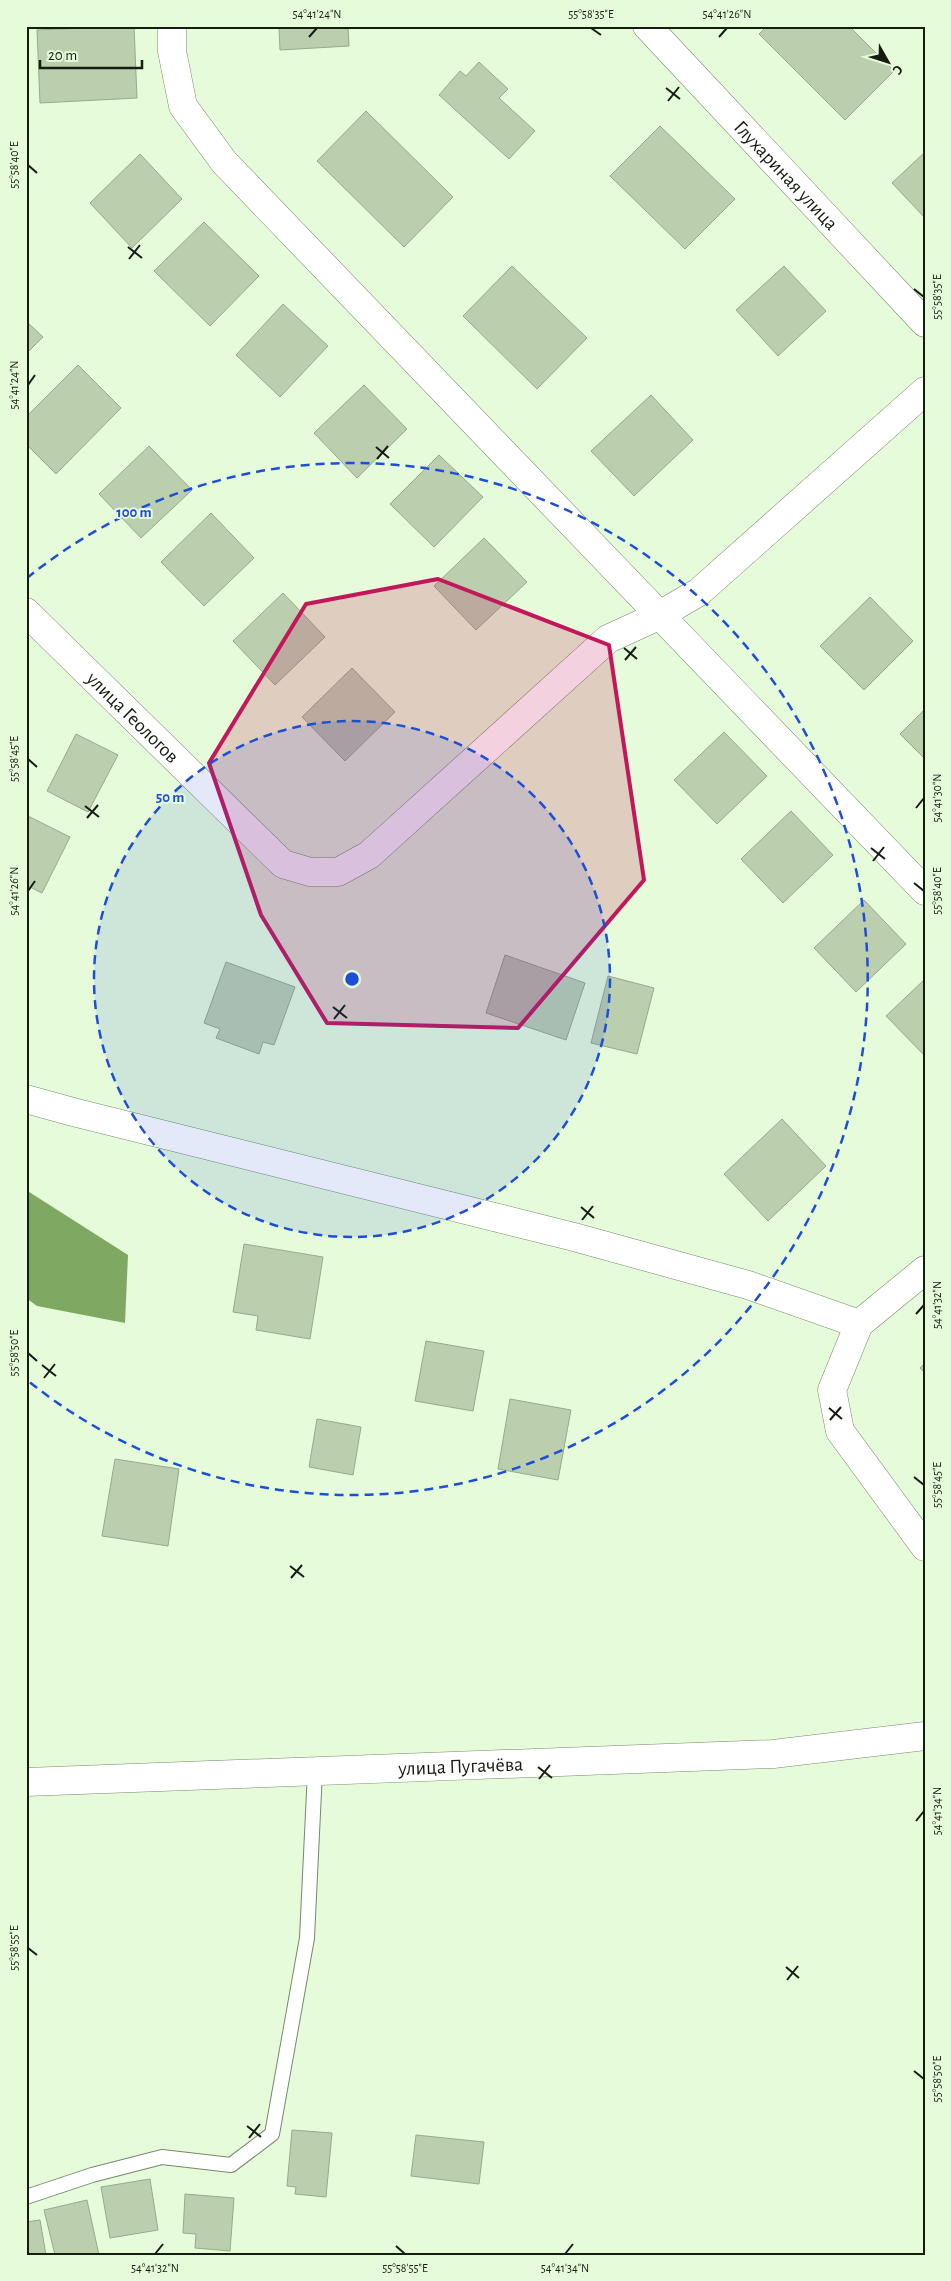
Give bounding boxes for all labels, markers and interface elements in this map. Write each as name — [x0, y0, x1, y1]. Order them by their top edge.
text: 54°41'24"N — [293, 8, 341, 20]
text: 55°58'35"E — [568, 8, 614, 20]
text: 54°41'26"N — [703, 8, 751, 20]
scale bar — [40, 38, 142, 70]
north arrow — [864, 38, 914, 88]
text: 20 m — [48, 48, 77, 63]
text: С — [889, 62, 905, 77]
street label: Глухариная улица — [730, 117, 841, 234]
text: 55°58'40"E — [8, 141, 20, 189]
text: 55°58'35"E — [931, 274, 943, 320]
text: 54°41'24"N — [8, 361, 20, 409]
text: 100 m — [116, 505, 152, 520]
street label: улица Геологов — [82, 668, 182, 767]
text: 55°58'45"E — [8, 736, 20, 782]
text: 54°41'30"N — [931, 773, 943, 823]
text: 50 m — [156, 790, 184, 805]
text: 54°41'26"N — [8, 867, 20, 915]
text: 55°58'40"E — [931, 867, 943, 915]
centre of rings — [343, 970, 361, 988]
text: 54°41'32"N — [931, 1281, 943, 1329]
text: 55°58'50"E — [8, 1329, 20, 1376]
text: 55°58'45"E — [931, 1462, 943, 1508]
street label: улица Пугачёва — [397, 1754, 524, 1779]
text: 54°41'34"N — [931, 1787, 943, 1835]
text: 55°58'55"E — [8, 1925, 20, 1971]
text: 55°58'50"E — [931, 2055, 943, 2102]
text: 54°41'32"N — [131, 2262, 179, 2274]
text: 55°58'55"E — [382, 2262, 428, 2274]
text: 54°41'34"N — [541, 2262, 589, 2274]

